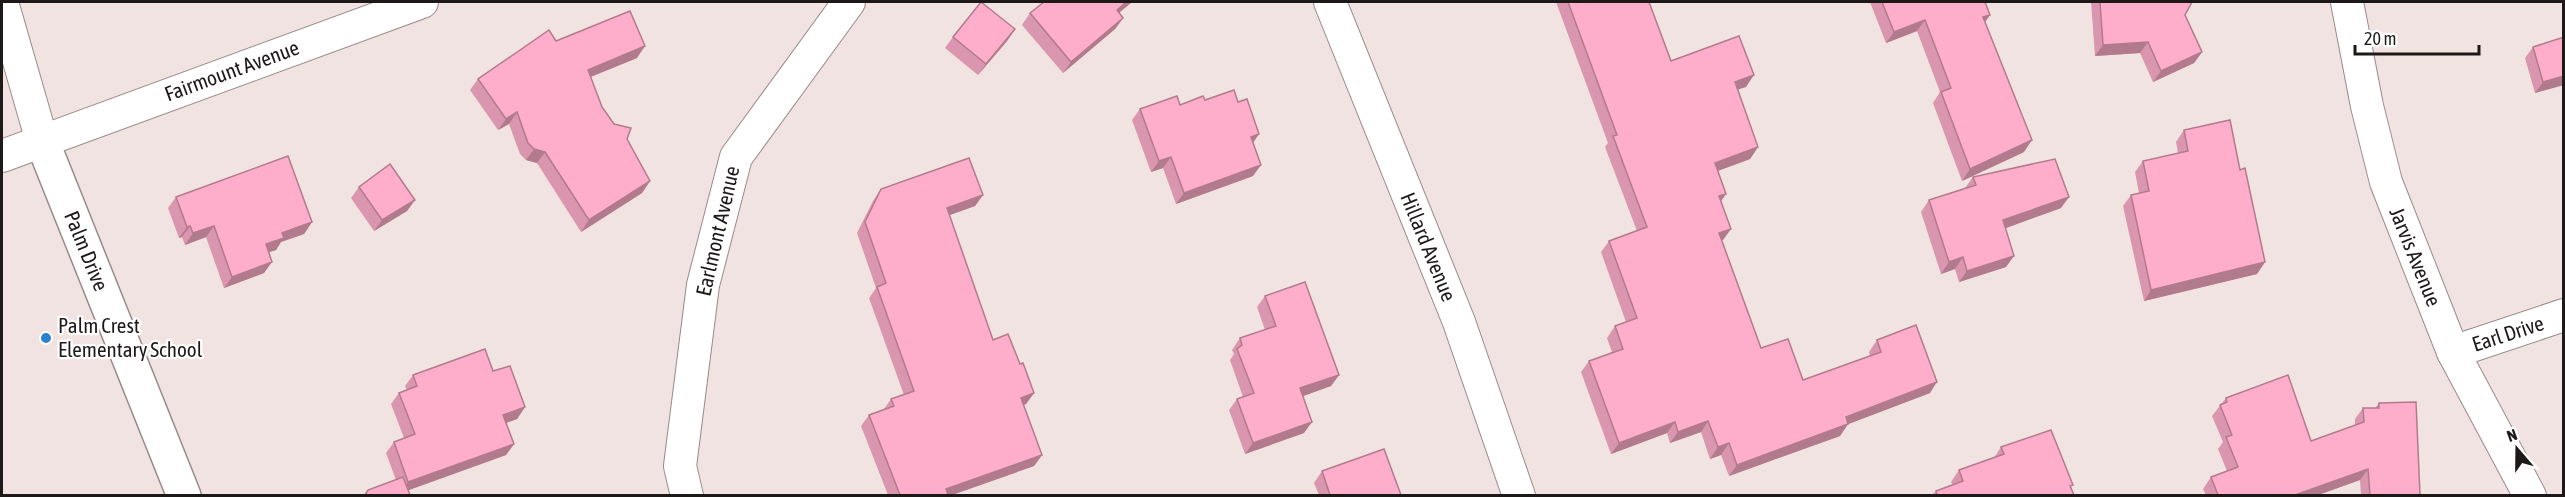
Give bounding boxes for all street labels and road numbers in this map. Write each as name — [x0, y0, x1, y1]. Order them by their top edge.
street label: Fairmount Avenue — [161, 35, 302, 105]
street label: Earlmont Avenue — [690, 163, 744, 298]
street label: Hillard Avenue — [1396, 189, 1462, 304]
street label: Jarvis Avenue — [2385, 204, 2447, 310]
street label: Palm Drive — [60, 207, 114, 294]
street label: Earl Drive — [2469, 310, 2547, 356]

